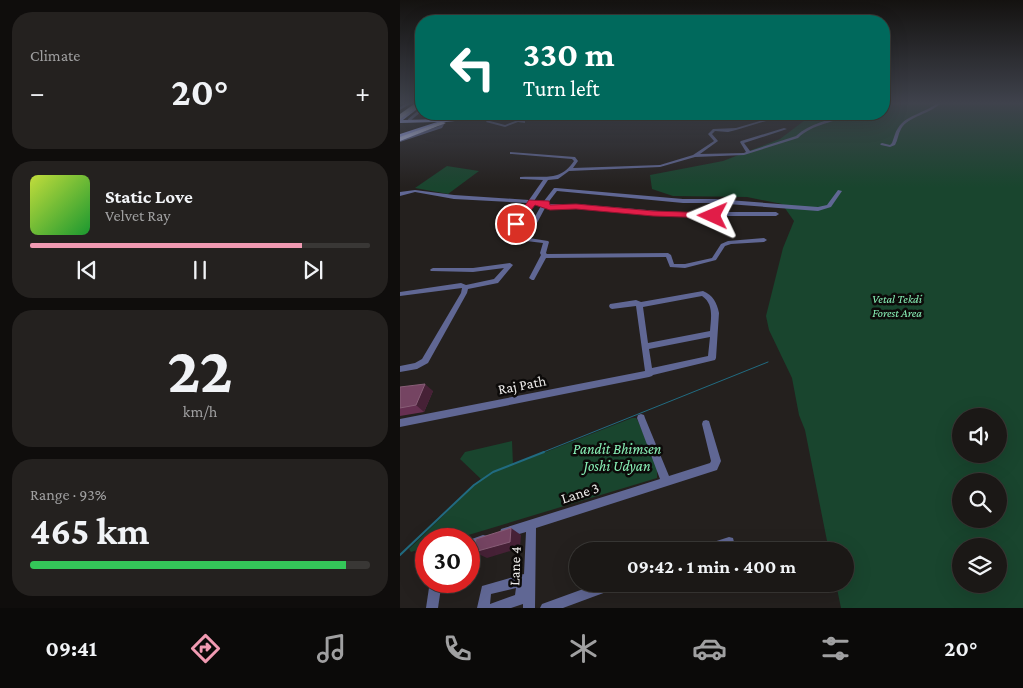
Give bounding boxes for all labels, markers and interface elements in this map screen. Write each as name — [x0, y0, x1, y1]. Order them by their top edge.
icon: left — [440, 35, 505, 100]
text: 330 m — [523, 35, 615, 74]
text: Climate — [30, 47, 80, 64]
text: 20° — [171, 71, 229, 113]
text: Turn left — [523, 76, 600, 101]
text: − — [30, 77, 45, 108]
text: + — [355, 77, 370, 108]
text: Static Love — [105, 186, 193, 207]
position arrow — [686, 189, 738, 241]
pin — [495, 203, 537, 245]
text: Velvet Ray — [105, 207, 171, 224]
icon: arrive — [502, 210, 530, 238]
icon: previous — [73, 256, 101, 284]
icon: pause — [186, 256, 214, 284]
icon: next — [299, 256, 327, 284]
park label: Vetal Tekdi Forest Area — [872, 292, 923, 320]
text: 22 — [167, 334, 233, 406]
street label: Raj Path — [496, 372, 548, 398]
text: km/h — [183, 403, 217, 420]
map controls — [952, 408, 1007, 593]
button: sound — [952, 408, 1007, 463]
park label: Pandit Bhimsen Joshi Udyan — [573, 441, 662, 475]
button: search — [952, 473, 1007, 528]
street label: Lane 3 — [559, 479, 601, 507]
text: Range · 93% — [30, 486, 107, 503]
text: 465 km — [30, 510, 149, 552]
speed limit sign: 30 — [415, 528, 480, 593]
button: layers — [952, 538, 1007, 593]
street label: Lane 4 — [506, 546, 524, 586]
text: 09:42 · 1 min · 400 m — [627, 556, 796, 577]
icon: directions — [188, 631, 223, 666]
icon: music — [314, 631, 349, 666]
icon: phone — [440, 631, 475, 666]
icon: climate — [566, 631, 601, 666]
icon: car — [692, 631, 727, 666]
icon: filters — [818, 631, 853, 666]
text: 09:41 — [46, 636, 97, 661]
text: 20° — [944, 636, 977, 661]

